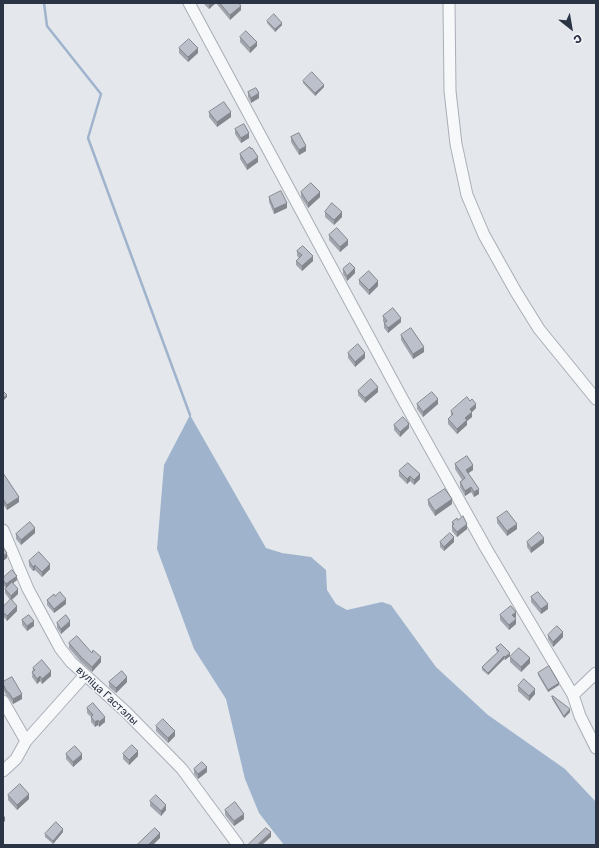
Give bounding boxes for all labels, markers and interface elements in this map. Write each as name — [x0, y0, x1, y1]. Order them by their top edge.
north arrow — [551, 8, 591, 48]
text: С — [571, 31, 584, 46]
street label: вуліца Гастэлы — [73, 664, 141, 728]

